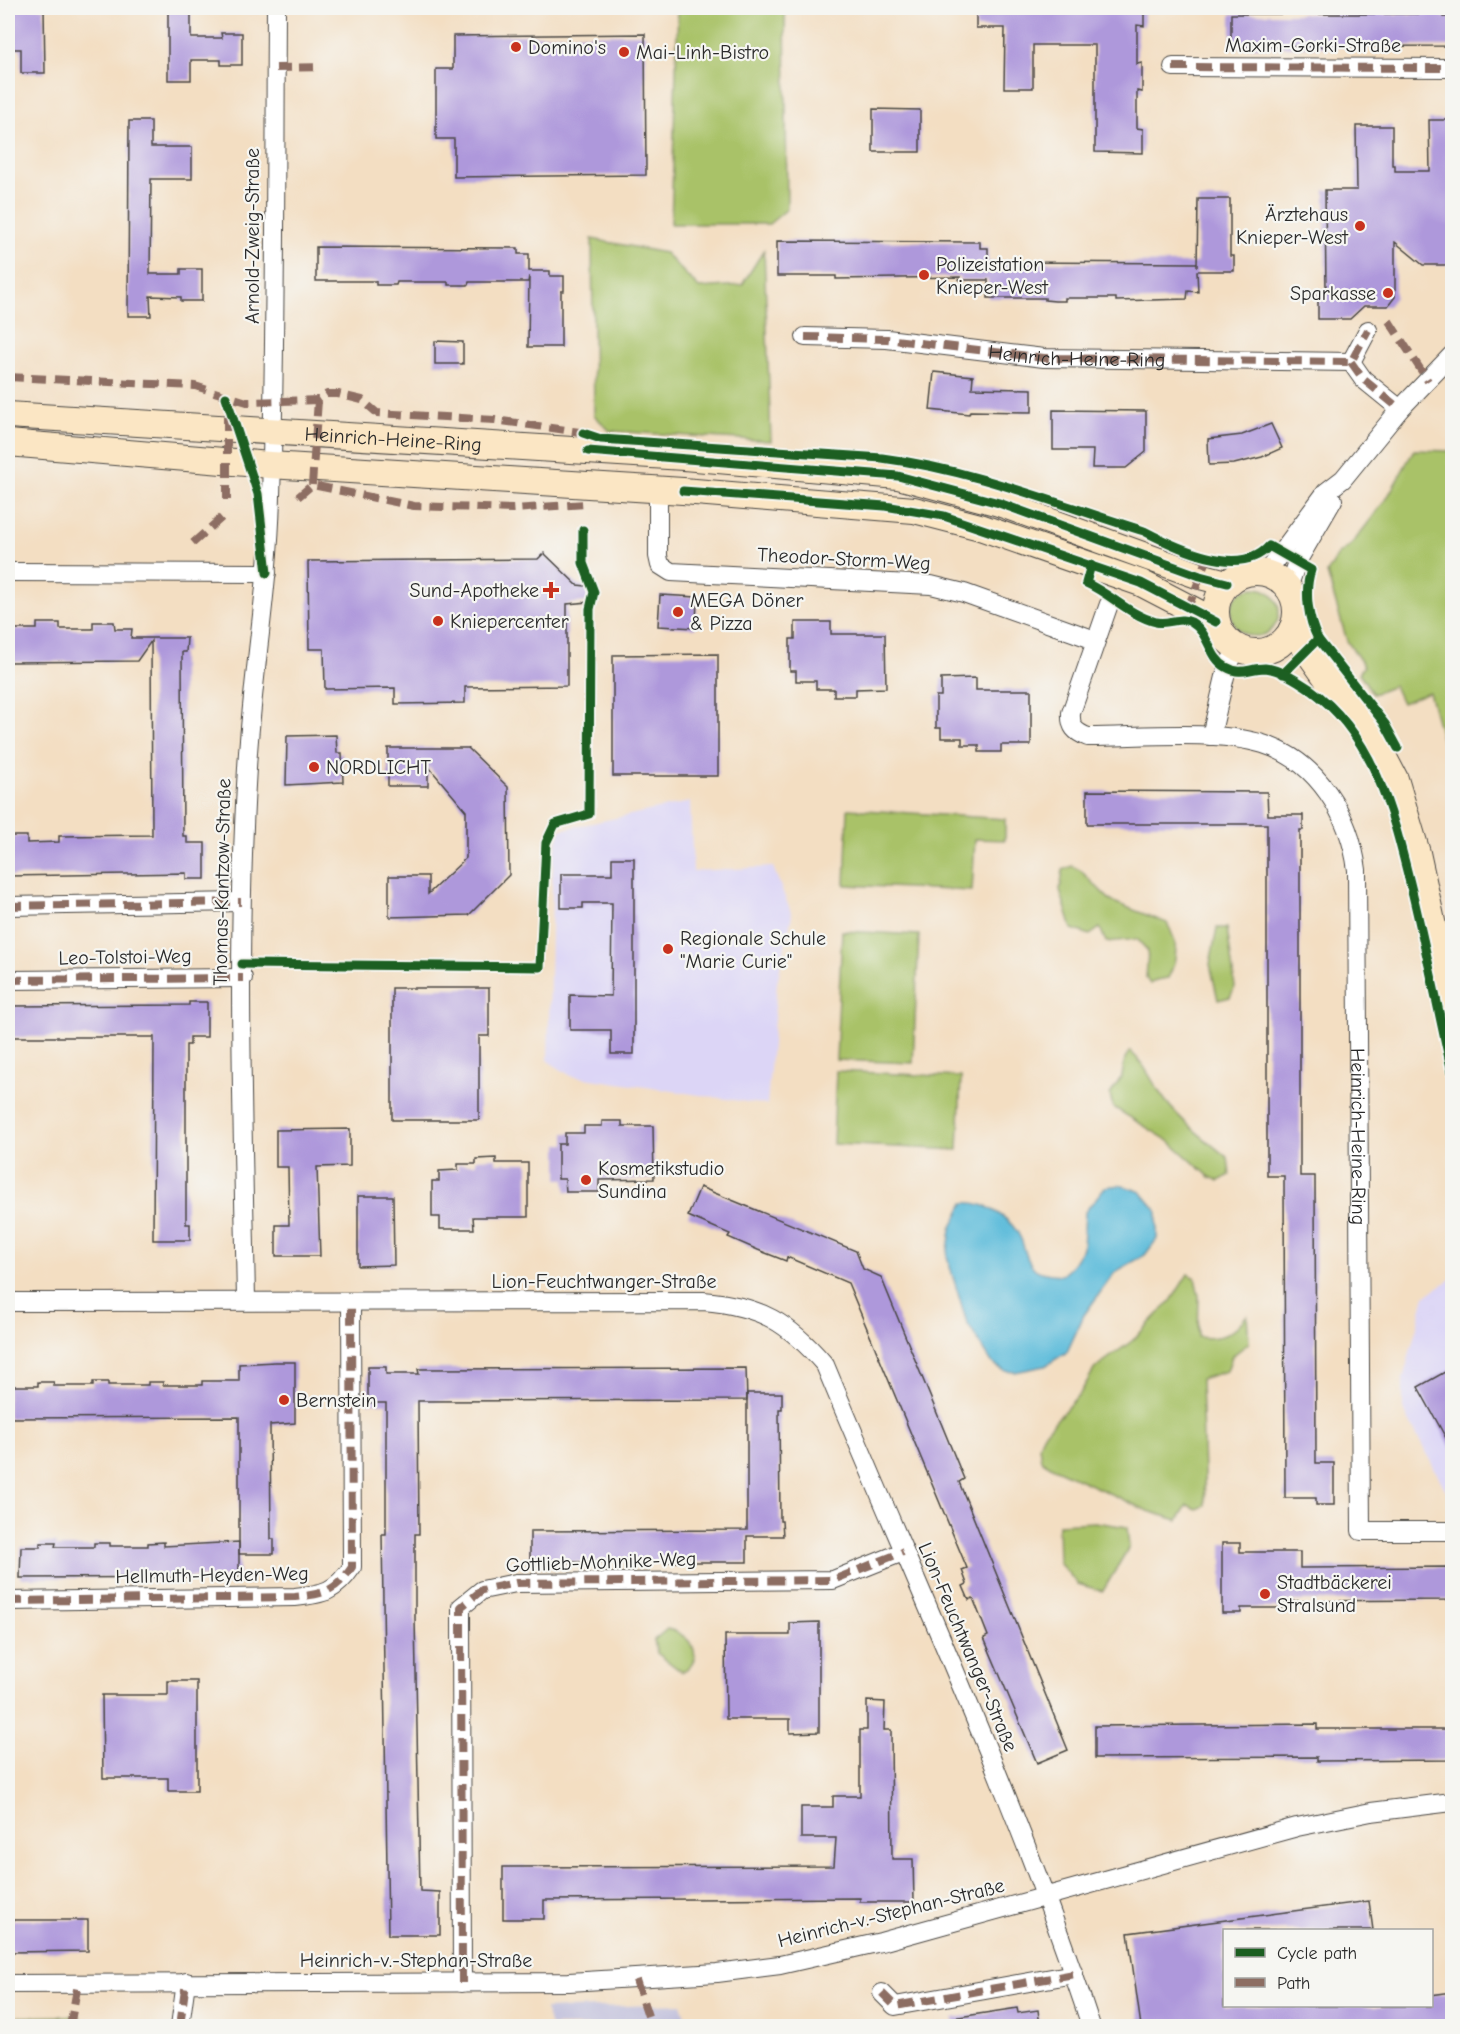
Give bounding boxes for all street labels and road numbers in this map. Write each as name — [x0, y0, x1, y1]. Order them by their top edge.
street label: Maxim-Gorki-Straße — [1225, 34, 1401, 57]
street label: Arnold-Zweig-Straße — [241, 148, 264, 324]
street label: Heinrich-Heine-Ring — [987, 340, 1166, 371]
street label: Heinrich-Heine-Ring — [304, 422, 482, 456]
street label: Theodor-Storm-Weg — [757, 543, 931, 575]
street label: Thomas-Kantzow-Straße — [209, 778, 235, 986]
street label: Leo-Tolstoi-Weg — [58, 944, 192, 970]
street label: Heinrich-Heine-Ring — [1347, 1048, 1371, 1225]
street label: Lion-Feuchtwanger-Straße — [492, 1270, 716, 1293]
street label: Lion-Feuchtwanger-Straße — [913, 1539, 1023, 1755]
street label: Gottlieb-Mohnike-Weg — [505, 1547, 697, 1577]
street label: Hellmuth-Heyden-Weg — [115, 1562, 309, 1588]
street label: Heinrich-v.-Stephan-Straße — [775, 1874, 1007, 1952]
street label: Heinrich-v.-Stephan-Straße — [300, 1949, 532, 1972]

